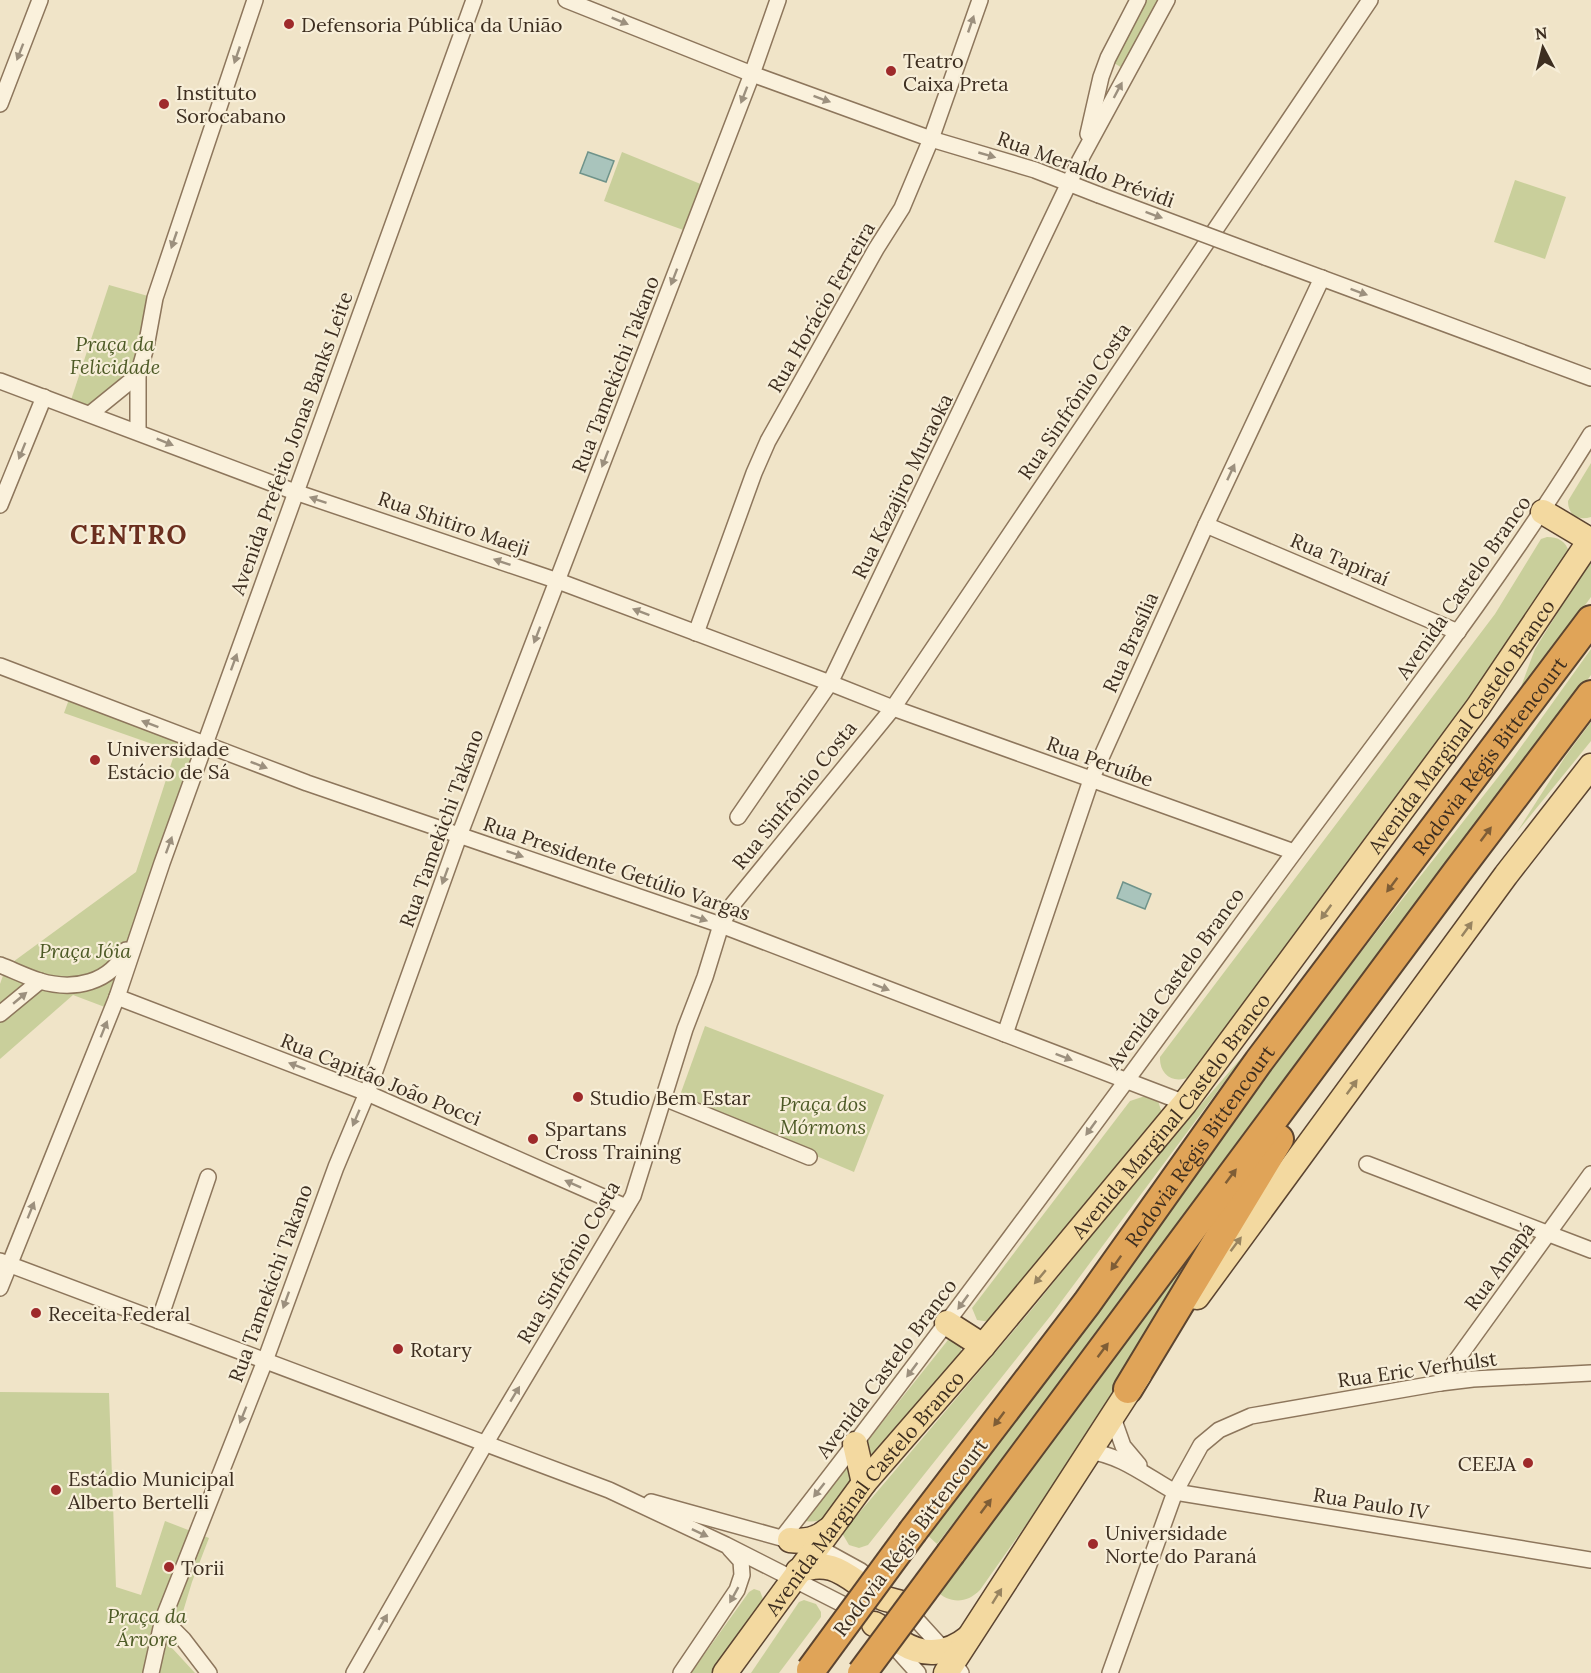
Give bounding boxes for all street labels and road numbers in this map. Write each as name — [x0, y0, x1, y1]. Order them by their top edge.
street label: Rua Meraldo Prévidi — [994, 125, 1178, 213]
street label: Rua Horácio Ferreira — [762, 217, 880, 397]
street label: Rua Tamekichi Takano — [566, 272, 664, 476]
street label: Avenida Prefeito Jonas Banks Leite — [224, 288, 358, 599]
street label: Rua Sinfrônio Costa — [1012, 318, 1136, 484]
street label: Rua Kazajiro Muraoka — [846, 389, 958, 583]
street label: Rua Shitiro Maeji — [375, 485, 533, 561]
street label: Avenida Castelo Branco — [1390, 490, 1536, 684]
street label: Rua Tapiraí — [1287, 527, 1393, 591]
street label: Rua Brasília — [1097, 588, 1163, 696]
street label: Avenida Marginal Castelo Branco — [1361, 594, 1560, 859]
street label: Rodovia Régis Bittencourt — [1406, 651, 1572, 860]
street label: Rua Sinfrônio Costa — [726, 716, 862, 874]
street label: Rua Tamekichi Takano — [394, 726, 488, 930]
street label: Rua Peruíbe — [1043, 730, 1157, 792]
street label: Rua Presidente Getúlio Vargas — [480, 810, 754, 926]
street label: Avenida Castelo Branco — [1100, 882, 1249, 1074]
street label: Avenida Marginal Castelo Branco — [1065, 988, 1275, 1244]
street label: Rua Capitão João Pocci — [277, 1027, 485, 1131]
street label: Rodovia Régis Bittencourt — [1119, 1040, 1279, 1251]
street label: Rua Sinfrônio Costa — [511, 1176, 625, 1348]
street label: Rua Tamekichi Takano — [223, 1181, 317, 1385]
street label: Rua Amapá — [1459, 1217, 1539, 1315]
street label: Avenida Castelo Branco — [810, 1273, 962, 1463]
street label: Rua Eric Verhulst — [1336, 1345, 1499, 1393]
street label: Avenida Marginal Castelo Branco — [759, 1365, 969, 1621]
street label: Rodovia Régis Bittencourt — [827, 1433, 993, 1641]
street label: Rua Paulo IV — [1312, 1482, 1431, 1525]

